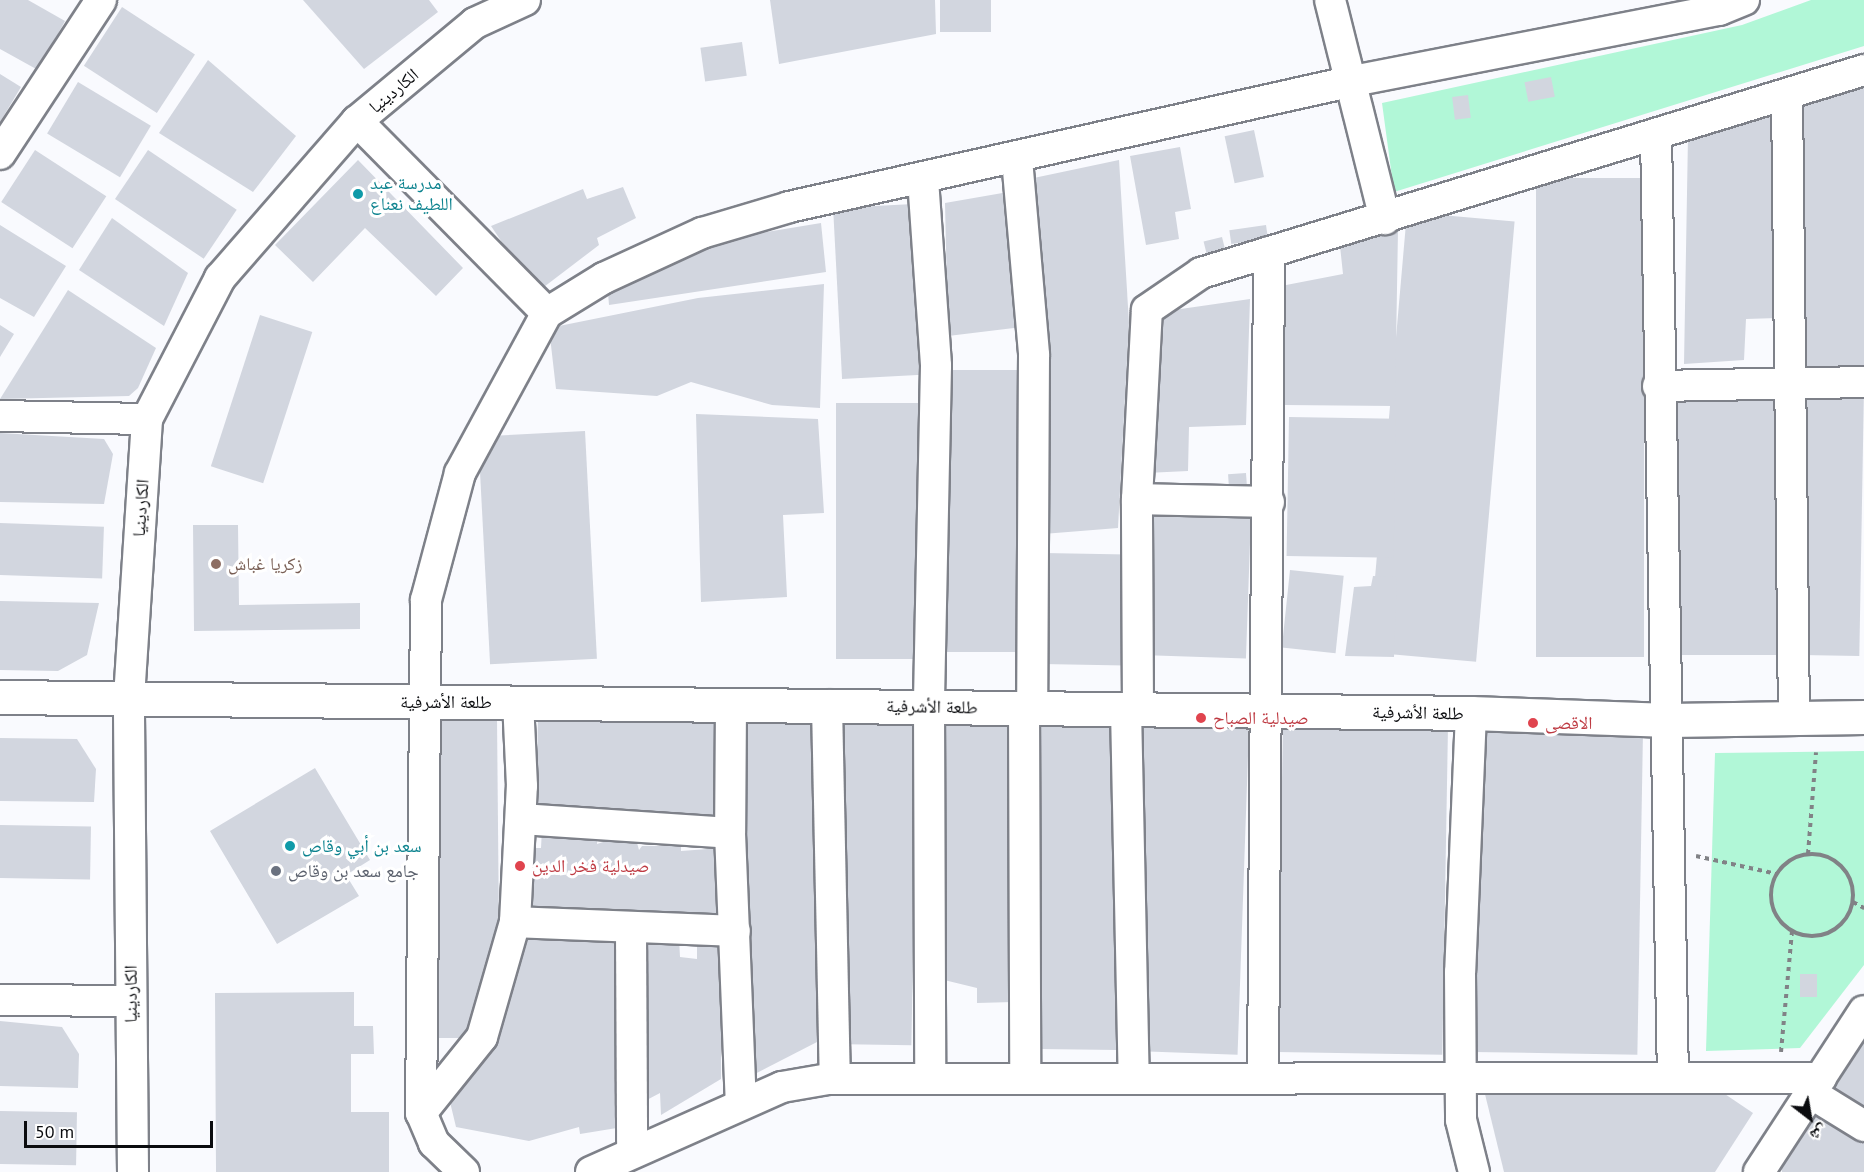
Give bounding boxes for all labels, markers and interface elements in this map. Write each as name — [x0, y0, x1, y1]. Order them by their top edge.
street label: الكاردينيا — [365, 64, 423, 118]
place label: مدرسة عبد اللطيف نعناع — [370, 173, 453, 216]
marker: مدرسة عبد اللطيف نعناع — [351, 187, 365, 201]
street label: الكاردينيا — [128, 478, 154, 538]
place label: زكريا غباش — [228, 553, 302, 575]
marker: زكريا غباش — [209, 557, 223, 571]
street label: طلعة الأشرفية — [400, 691, 492, 713]
street label: طلعة الأشرفية — [886, 695, 978, 719]
street label: طلعة الأشرفية — [1372, 701, 1464, 725]
place label: صيدلية الصباح — [1213, 707, 1309, 729]
marker: صيدلية الصباح — [1194, 711, 1208, 725]
place label: الاقصى — [1545, 712, 1593, 734]
marker: الاقصى — [1526, 716, 1540, 730]
place label: سعد بن أبي وقاص — [302, 835, 422, 857]
marker: سعد بن أبي وقاص — [283, 839, 297, 853]
place label: صيدلية فخر الدين — [532, 855, 649, 877]
marker: صيدلية فخر الدين — [513, 859, 527, 873]
place label: جامع سعد بن وقاص — [288, 860, 419, 882]
marker: جامع سعد بن وقاص — [269, 864, 283, 878]
street label: الكاردينيا — [120, 965, 142, 1023]
north arrow — [1780, 1088, 1840, 1148]
scale bar — [27, 1109, 216, 1147]
text: 50 m — [35, 1120, 74, 1143]
text: ش — [1807, 1120, 1832, 1146]

